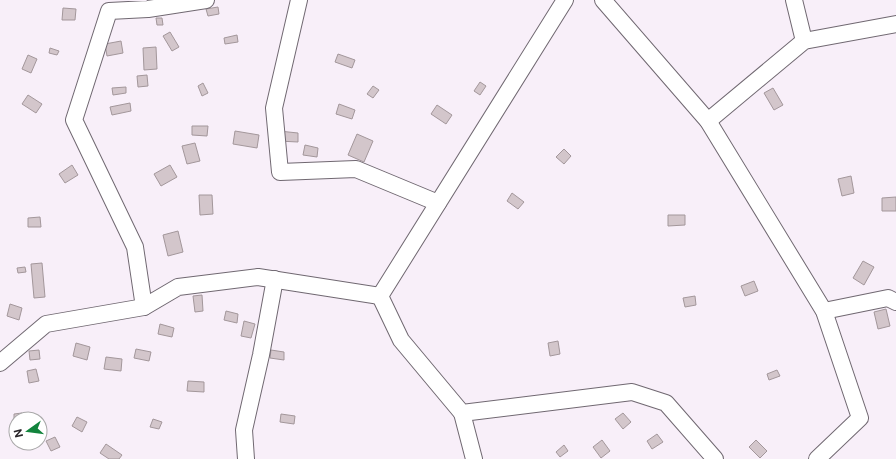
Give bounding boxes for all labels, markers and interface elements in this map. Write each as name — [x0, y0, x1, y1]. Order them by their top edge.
north arrow — [8, 411, 48, 451]
text: N — [11, 428, 25, 439]

